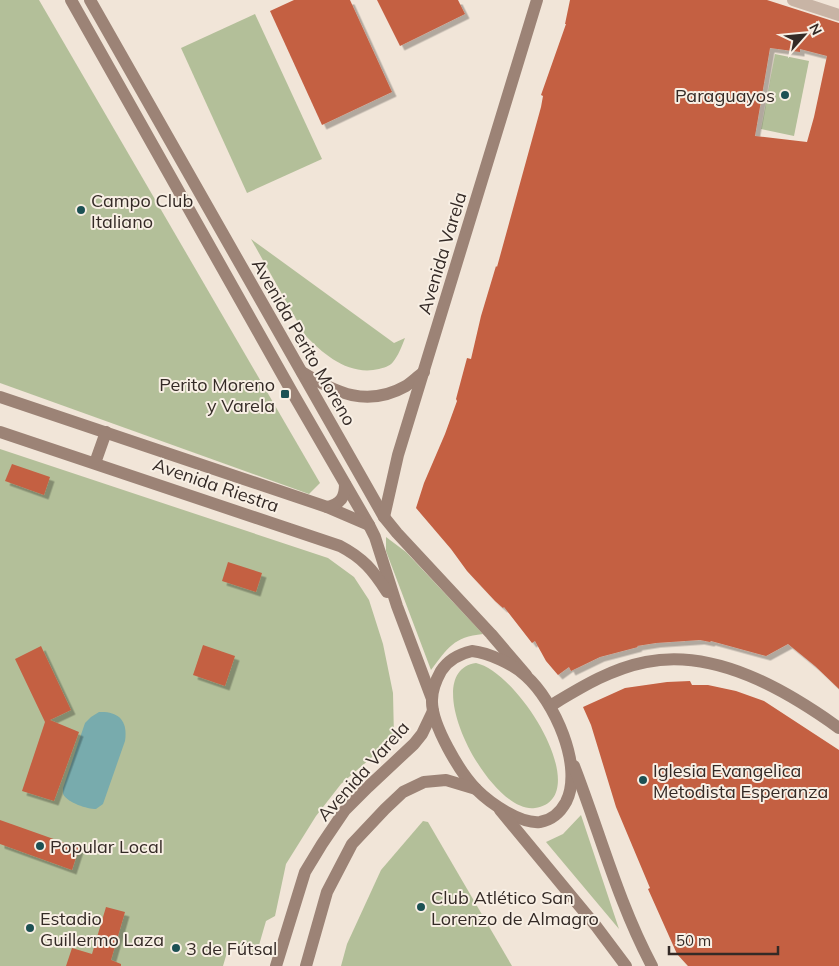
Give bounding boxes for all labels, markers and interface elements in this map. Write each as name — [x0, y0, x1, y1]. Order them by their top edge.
north arrow — [779, 10, 829, 60]
text: N — [805, 20, 826, 38]
place label: Paraguayos — [675, 84, 775, 107]
marker: Paraguayos — [779, 89, 791, 101]
place label: Campo Club Italiano — [91, 189, 193, 233]
street label: Avenida Varela — [412, 189, 472, 317]
marker: Campo Club Italiano — [75, 204, 87, 216]
street label: Avenida Perito Moreno — [247, 254, 361, 430]
place label: Perito Moreno y Varela — [159, 373, 275, 417]
marker: Perito Moreno y Varela — [279, 388, 291, 400]
street label: Avenida Riestra — [150, 453, 282, 517]
street label: Avenida Varela — [312, 716, 414, 826]
place label: Iglesia Evangelica Metodista Esperanza — [653, 759, 828, 803]
marker: Iglesia Evangelica Metodista Esperanza — [637, 774, 649, 786]
place label: Popular Local — [50, 835, 163, 858]
marker: Popular Local — [34, 840, 46, 852]
place label: Club Atlético San Lorenzo de Almagro — [431, 886, 599, 930]
marker: Club Atlético San Lorenzo de Almagro — [415, 901, 427, 913]
place label: Estadio Guillermo Laza — [40, 907, 164, 951]
marker: Estadio Guillermo Laza — [24, 922, 36, 934]
scale bar — [669, 924, 778, 956]
text: 50 m — [676, 931, 711, 950]
place label: 3 de Fútsal — [186, 937, 277, 960]
marker: 3 de Fútsal — [170, 942, 182, 954]

